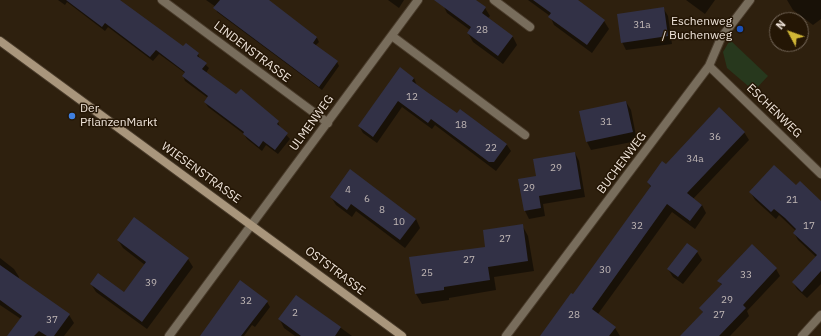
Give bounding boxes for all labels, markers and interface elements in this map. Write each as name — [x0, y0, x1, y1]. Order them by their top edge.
north arrow — [769, 12, 809, 52]
place label: Eschenweg / Buchenweg — [662, 15, 732, 43]
text: N — [773, 17, 789, 32]
street label: LINDENSTRASSE — [211, 18, 293, 86]
house number: 31a — [633, 19, 651, 31]
house number: 28 — [476, 24, 488, 36]
marker: Eschenweg / Buchenweg — [735, 24, 745, 34]
street label: ESCHENWEG — [743, 81, 805, 141]
house number: 12 — [406, 91, 418, 103]
street label: ULMENWEG — [287, 92, 337, 154]
place label: Der PflanzenMarkt — [80, 102, 157, 130]
marker: Der PflanzenMarkt — [67, 111, 77, 121]
house number: 31 — [600, 116, 612, 128]
house number: 18 — [455, 119, 467, 131]
street label: BUCHENWEG — [594, 129, 650, 197]
house number: 36 — [709, 131, 721, 143]
street label: WIESENSTRASSE — [158, 139, 244, 207]
house number: 22 — [485, 142, 497, 154]
house number: 34a — [686, 153, 704, 165]
house number: 29 — [550, 162, 562, 174]
house number: 29 — [523, 182, 535, 194]
house number: 4 — [345, 184, 351, 196]
house number: 6 — [364, 193, 370, 205]
house number: 21 — [786, 194, 798, 206]
house number: 8 — [379, 204, 385, 216]
house number: 10 — [393, 216, 405, 228]
house number: 32 — [631, 220, 643, 232]
house number: 17 — [803, 220, 815, 232]
house number: 27 — [499, 233, 511, 245]
street label: OSTSTRASSE — [302, 244, 368, 298]
house number: 27 — [463, 254, 475, 266]
house number: 30 — [599, 264, 611, 276]
house number: 25 — [421, 267, 433, 279]
house number: 33 — [740, 269, 752, 281]
house number: 39 — [145, 277, 157, 289]
house number: 29 — [721, 294, 733, 306]
house number: 32 — [240, 295, 252, 307]
house number: 2 — [292, 307, 298, 319]
house number: 28 — [568, 309, 580, 321]
house number: 27 — [713, 309, 725, 321]
house number: 37 — [46, 314, 58, 326]

